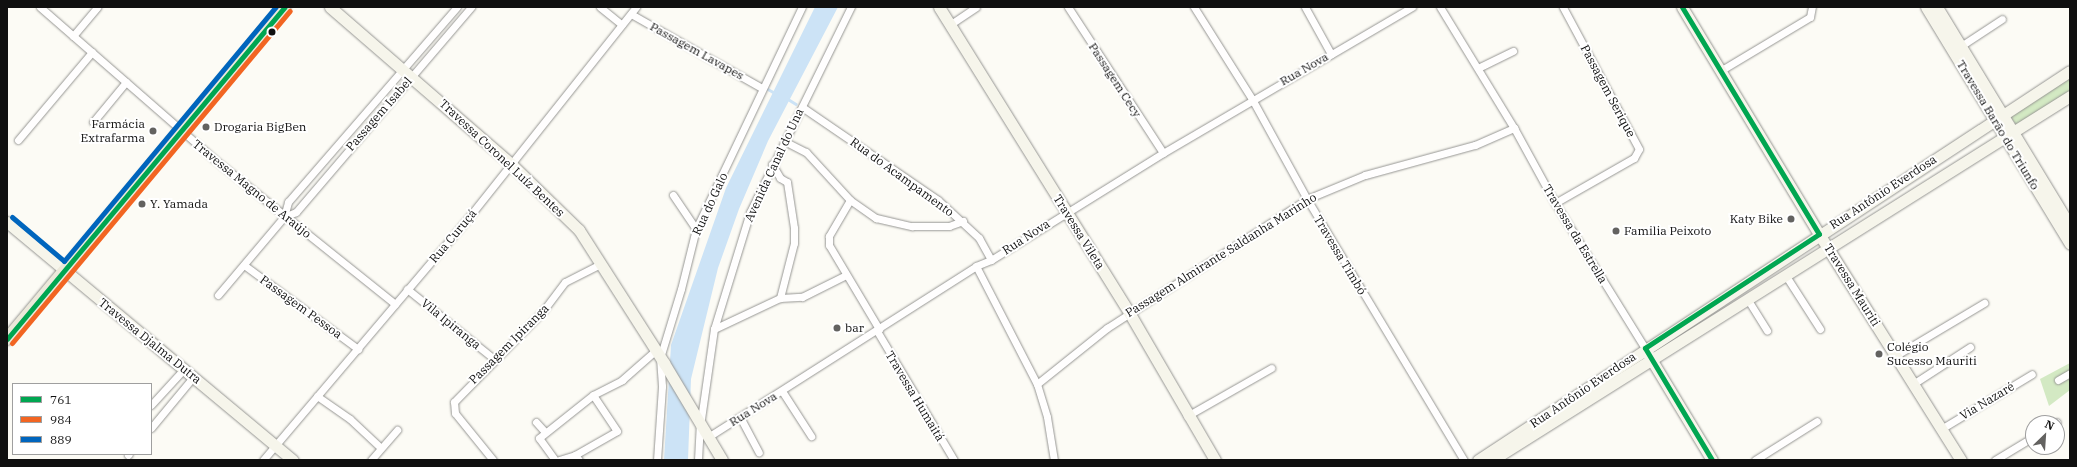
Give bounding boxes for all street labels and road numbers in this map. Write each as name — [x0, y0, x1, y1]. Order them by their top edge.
street label: Passagem Lavapes — [648, 19, 746, 83]
street label: Passagem Cecy — [1086, 40, 1144, 120]
street label: Passagem Serique — [1578, 42, 1638, 140]
street label: Rua Nova — [1277, 49, 1331, 89]
street label: Travessa Barão do Triunfo — [1954, 58, 2042, 192]
street label: Passagem Isabel — [343, 74, 415, 154]
street label: Travessa Coronel Luíz Bentes — [436, 96, 568, 220]
street label: Avenida Canal do Una — [741, 106, 807, 224]
street label: Rua do Acampamento — [847, 135, 957, 219]
street label: Travessa Magno de Araújo — [190, 137, 314, 241]
street label: Rua Antônio Everdosa — [1827, 152, 1939, 232]
street label: Rua do Galo — [689, 170, 731, 238]
street label: Travessa da Estrella — [1540, 182, 1610, 286]
street label: Passagem Almirante Saldanha Marinho — [1123, 190, 1319, 320]
street label: Travessa Vileta — [1050, 192, 1108, 272]
street label: Rua Curuçá — [426, 206, 480, 266]
street label: Travessa Timbó — [1311, 213, 1369, 297]
street label: Rua Nova — [1000, 216, 1052, 258]
street label: Travessa Mauriti — [1821, 241, 1883, 329]
street label: Passagem Pessoa — [257, 272, 345, 342]
street label: Travessa Djalma Dutra — [96, 295, 204, 387]
street label: Vila Ipiranga — [418, 296, 484, 352]
street label: Passagem Ipiranga — [466, 301, 552, 387]
street label: Travessa Humaitá — [882, 348, 948, 444]
street label: Rua Antônio Everdosa — [1527, 349, 1639, 431]
street label: Via Nazaré — [1957, 379, 2017, 423]
street label: Rua Nova — [727, 389, 779, 429]

